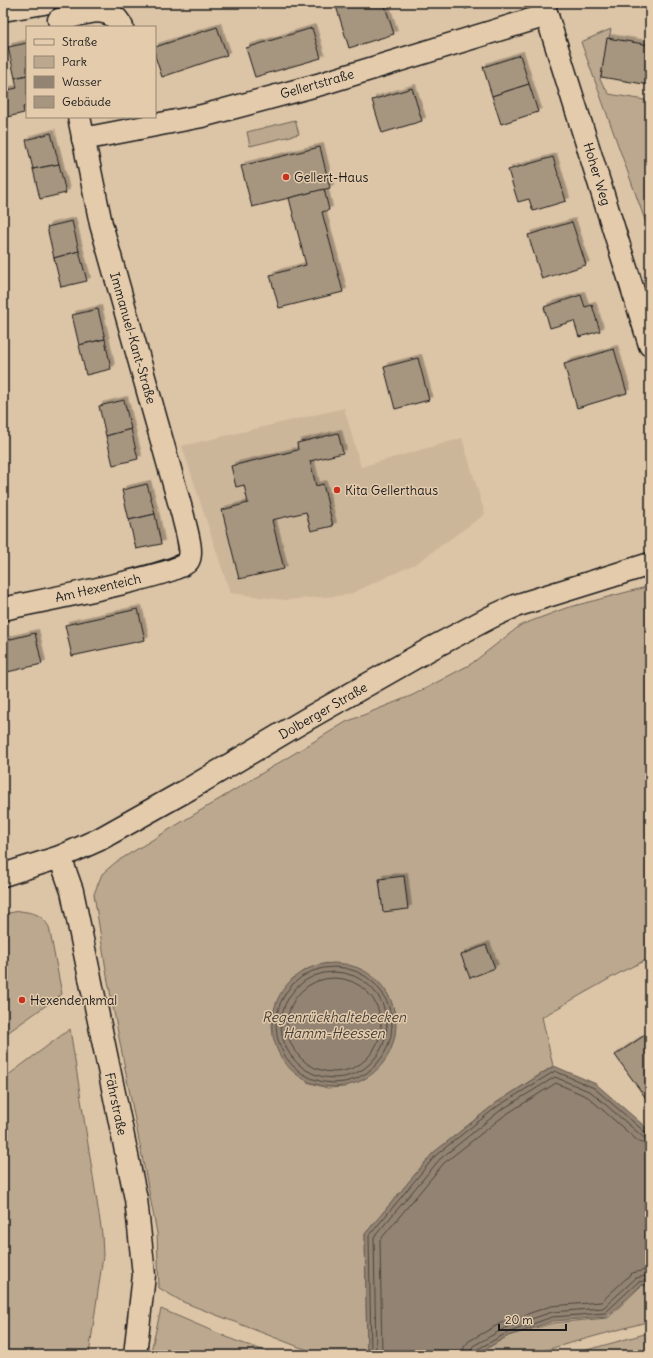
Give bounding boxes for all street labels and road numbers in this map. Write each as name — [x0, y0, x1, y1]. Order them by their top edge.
street label: Gellertstraße — [278, 65, 356, 103]
street label: Hoher Weg — [579, 140, 615, 208]
street label: Immanuel-Kant-Straße — [106, 270, 160, 406]
street label: Am Hexenteich — [53, 570, 143, 606]
street label: Dolberger Straße — [276, 679, 370, 743]
street label: Fährstraße — [101, 1071, 131, 1137]

